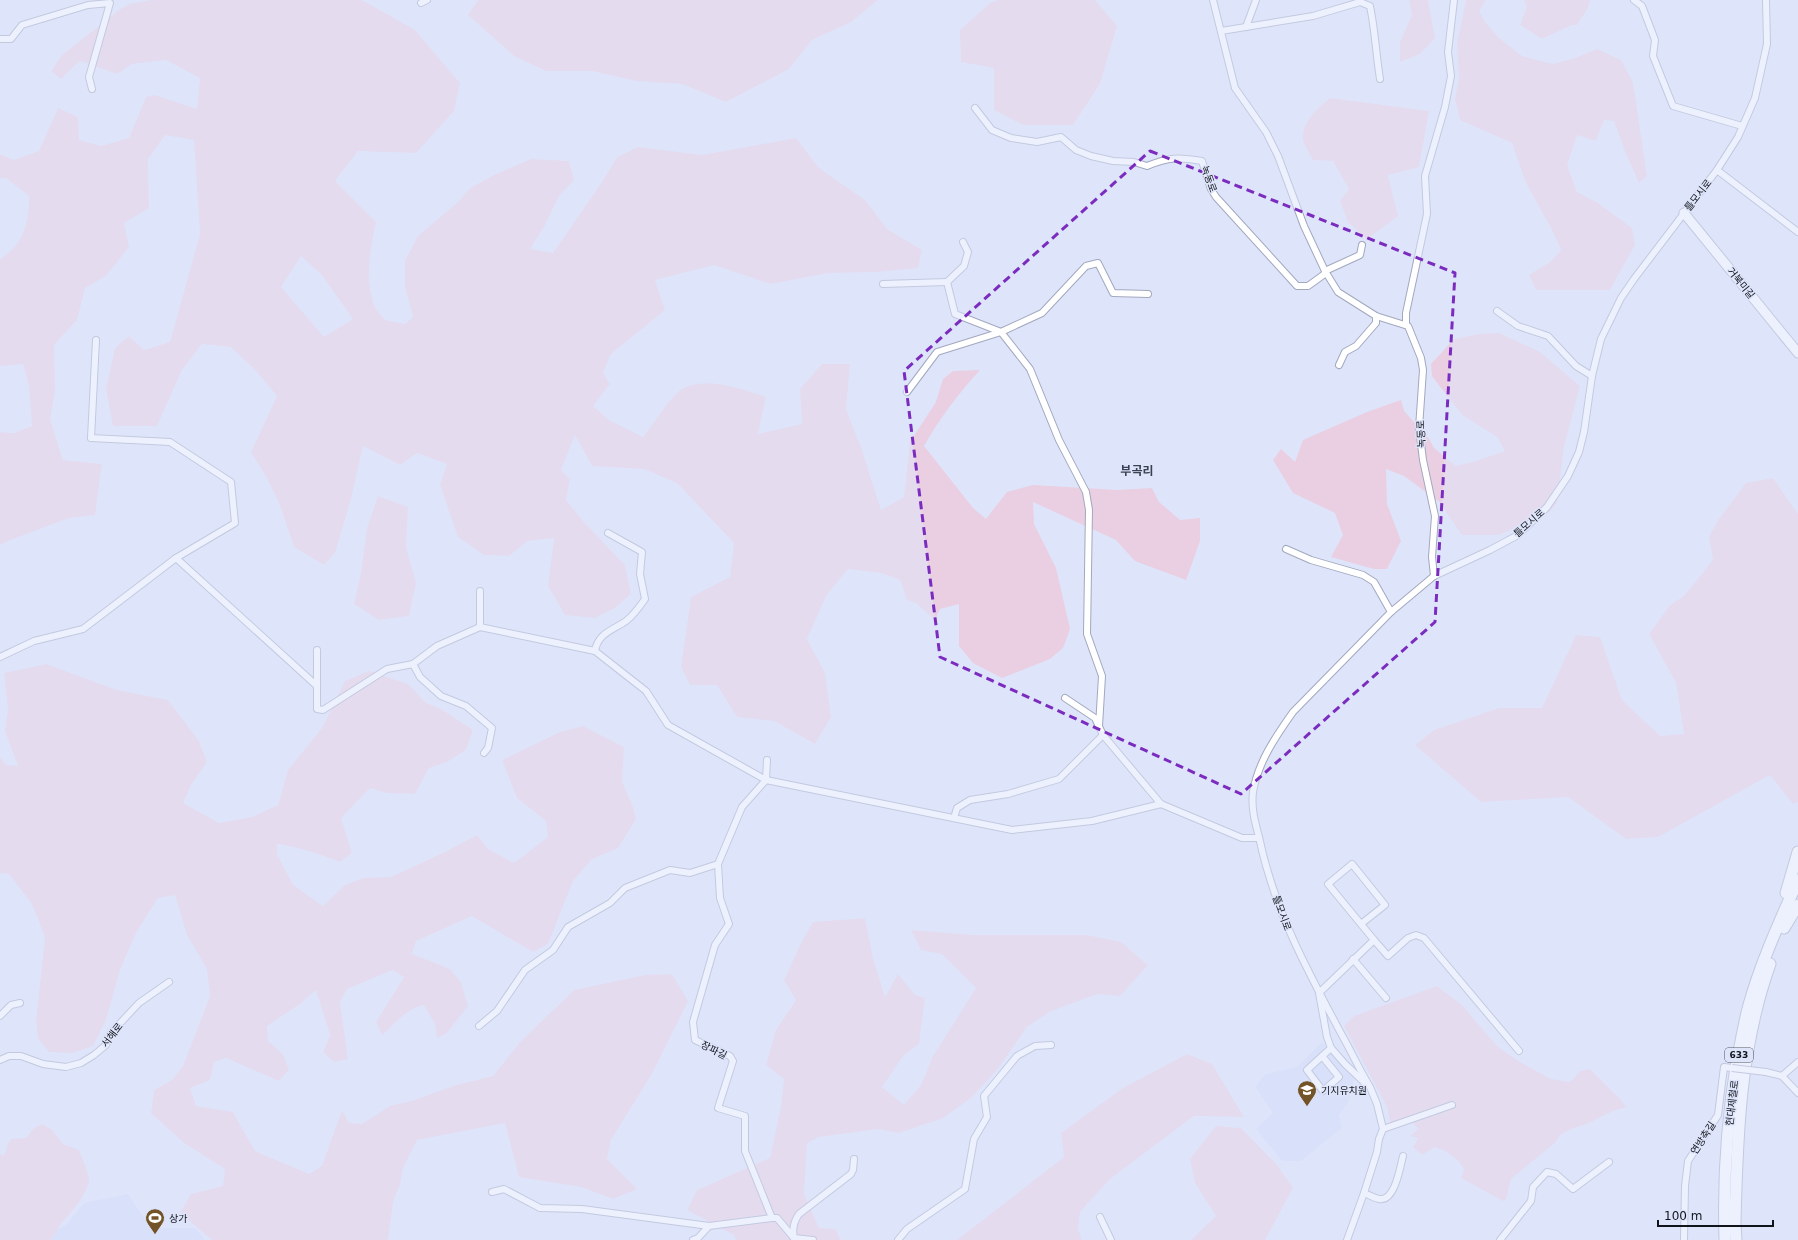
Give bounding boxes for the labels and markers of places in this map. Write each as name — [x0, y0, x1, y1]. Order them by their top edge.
school or university icon: 기지유치원 — [1296, 1079, 1318, 1107]
place label: 기지유치원 — [1321, 1085, 1367, 1096]
sports icon: 상가 — [144, 1207, 166, 1235]
place label: 상가 — [169, 1213, 187, 1224]

